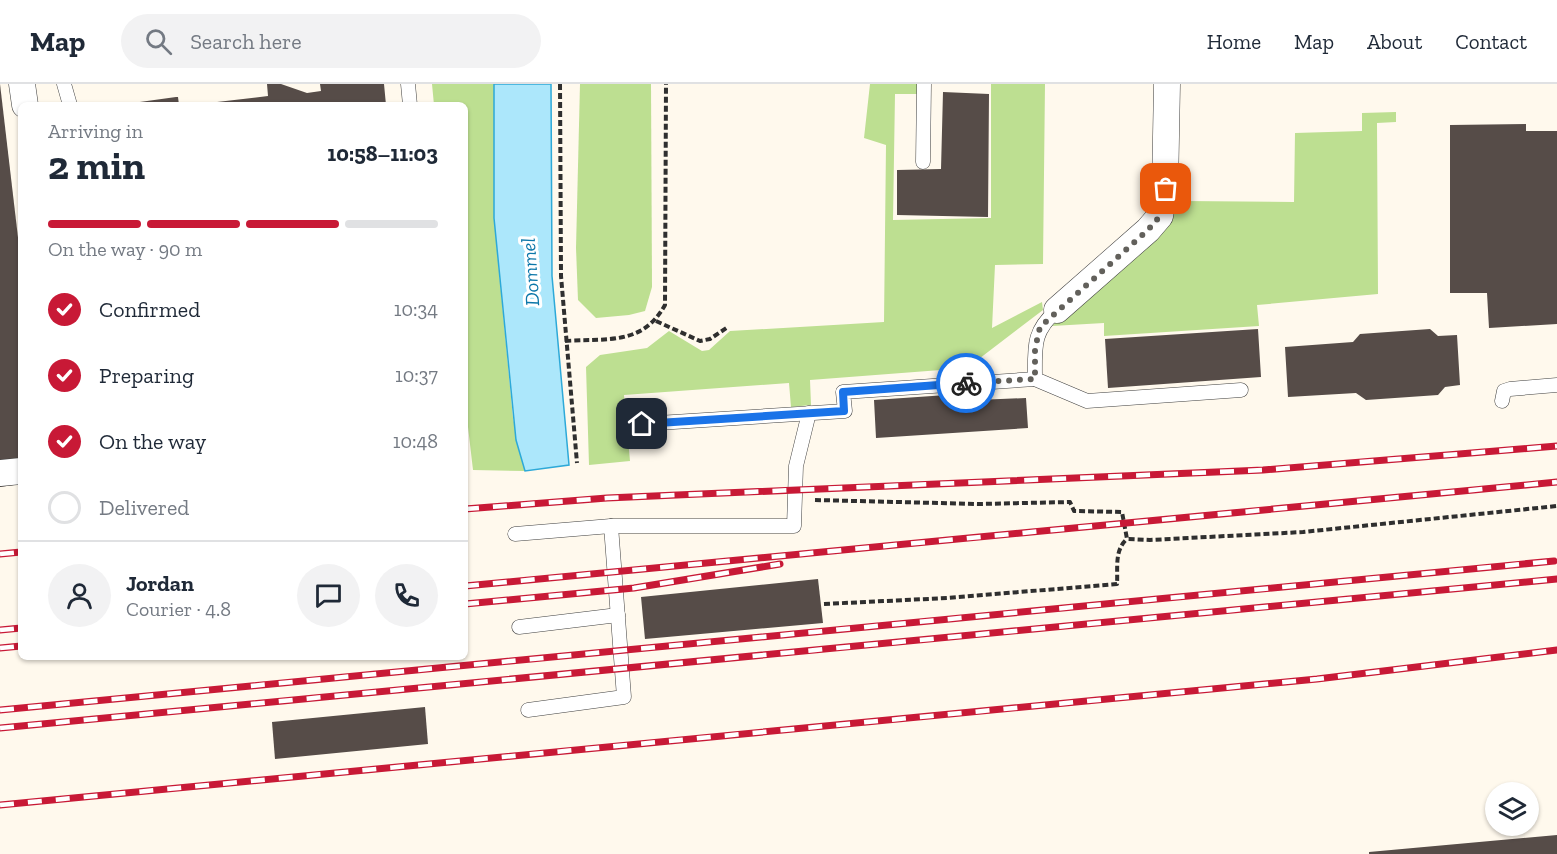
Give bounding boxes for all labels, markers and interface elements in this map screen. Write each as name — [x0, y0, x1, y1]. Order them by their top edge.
search box — [121, 14, 541, 68]
text: Map — [30, 25, 85, 58]
icon: search — [142, 25, 175, 58]
text: Search here — [190, 28, 302, 55]
text: Home — [1207, 29, 1261, 54]
text: Map — [1294, 29, 1334, 54]
text: About — [1367, 29, 1422, 54]
text: Contact — [1455, 29, 1527, 54]
text: Arriving in — [48, 119, 143, 143]
text: 10:58–11:03 — [327, 140, 438, 167]
text: 2 min — [48, 142, 145, 189]
pin — [1140, 163, 1191, 214]
icon: bag — [1149, 172, 1182, 205]
text: On the way · 90 m — [48, 237, 202, 261]
water label: Dommel — [516, 237, 544, 307]
icon: check — [48, 293, 81, 326]
text: Confirmed — [99, 296, 200, 323]
text: 10:34 — [394, 297, 438, 321]
courier — [936, 353, 996, 413]
icon: check — [48, 359, 81, 392]
text: Preparing — [99, 362, 194, 389]
text: 10:37 — [395, 363, 438, 387]
icon: bike — [950, 367, 983, 400]
pin — [616, 398, 667, 449]
icon: home — [625, 407, 658, 440]
icon: check — [48, 425, 81, 458]
text: On the way — [99, 428, 206, 455]
text: 10:48 — [393, 429, 438, 453]
text: Delivered — [99, 494, 189, 521]
button: person — [48, 564, 111, 627]
button: chat — [297, 564, 360, 627]
button: phone — [375, 564, 438, 627]
text: Jordan — [126, 570, 194, 597]
text: Courier · 4.8 — [126, 597, 231, 621]
map controls — [1485, 782, 1539, 836]
button: layers — [1485, 782, 1539, 836]

